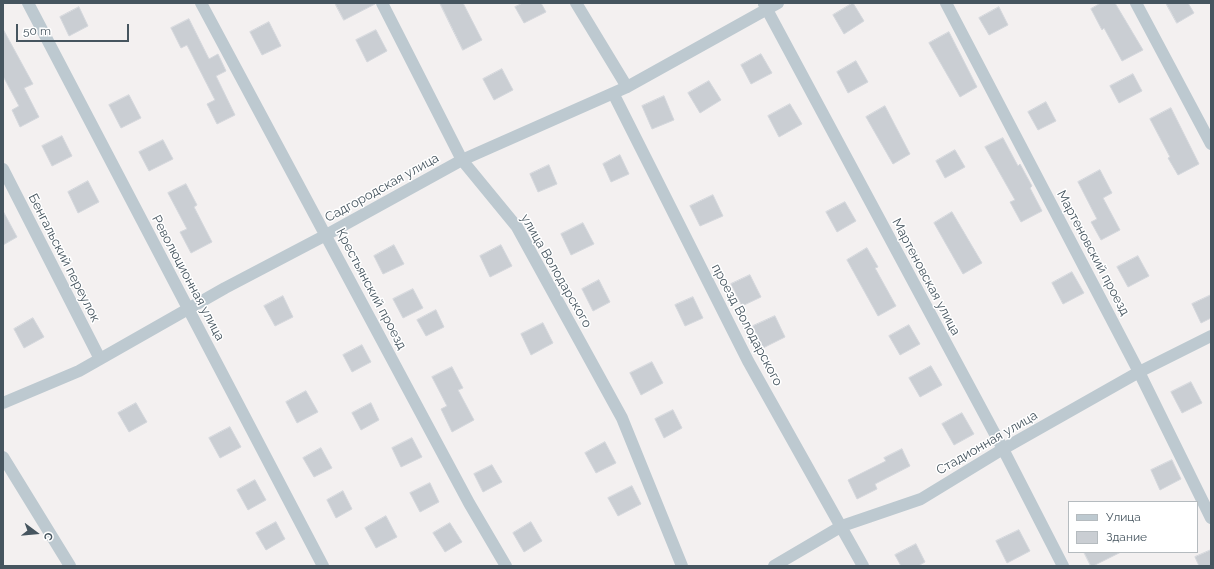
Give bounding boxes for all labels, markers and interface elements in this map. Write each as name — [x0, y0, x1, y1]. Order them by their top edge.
scale bar — [18, 16, 131, 42]
text: 50 m — [23, 24, 51, 38]
street label: Садгородская улица — [322, 150, 442, 226]
street label: Мартеновский проезд — [1053, 188, 1133, 318]
street label: Бенгальский переулок — [25, 191, 103, 325]
street label: улица Володарского — [517, 211, 595, 331]
street label: Революционная улица — [148, 213, 228, 343]
street label: Мартеновская улица — [889, 216, 963, 338]
street label: Крестьянский проезд — [332, 226, 410, 352]
street label: проезд Володарского — [708, 261, 786, 389]
street label: Стадионная улица — [934, 408, 1040, 478]
legend — [1068, 501, 1198, 553]
text: Улица — [1106, 510, 1141, 524]
north arrow — [16, 513, 56, 553]
text: Здание — [1106, 530, 1147, 544]
text: С — [41, 531, 55, 542]

